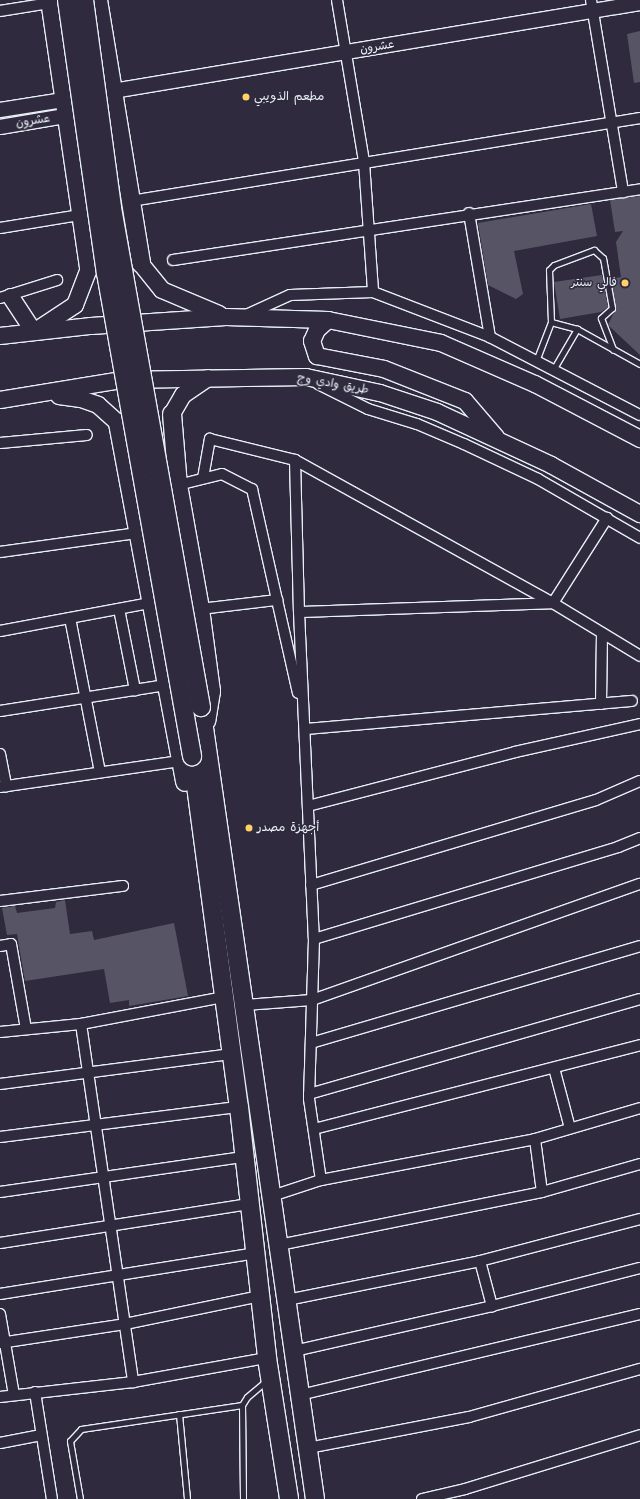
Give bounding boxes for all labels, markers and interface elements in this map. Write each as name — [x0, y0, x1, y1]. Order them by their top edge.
street label: عشرون — [359, 37, 395, 57]
place label: مطعم الذويبي — [254, 90, 324, 104]
marker: مطعم الذويبي — [241, 92, 251, 102]
street label: عشرون — [15, 111, 51, 131]
place label: فالي سنتر — [571, 276, 617, 290]
marker: فالي سنتر — [620, 278, 630, 288]
street label: طريق وادي وج — [296, 371, 370, 397]
place label: أجهزة مصدر — [257, 821, 319, 835]
marker: أجهزة مصدر — [244, 823, 254, 833]

